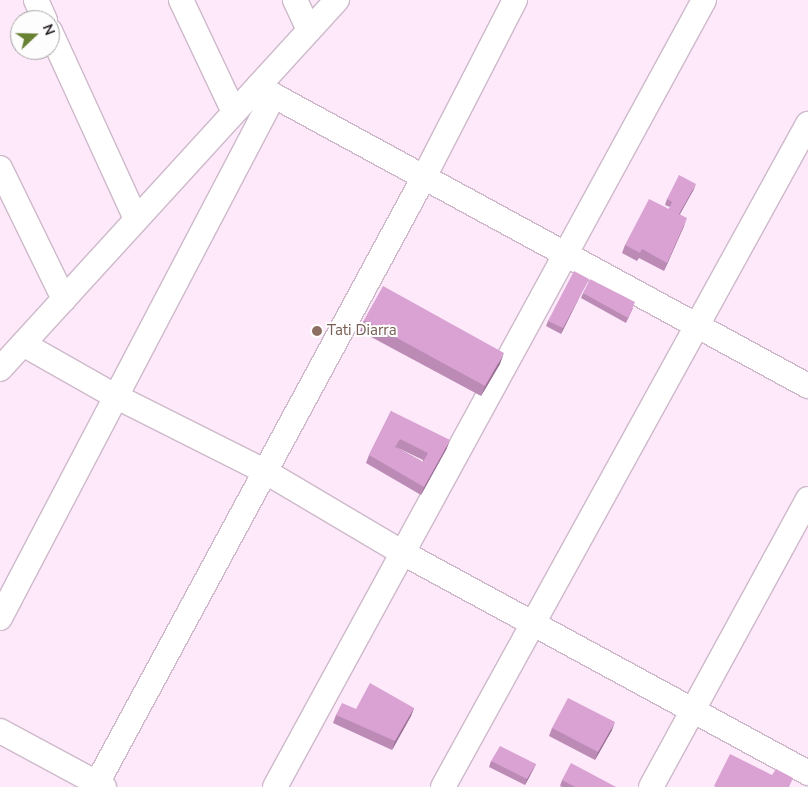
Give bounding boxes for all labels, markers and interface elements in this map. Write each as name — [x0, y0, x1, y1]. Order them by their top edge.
north arrow — [10, 10, 60, 60]
text: N — [38, 21, 59, 38]
place label: Tati Diarra — [327, 322, 397, 340]
marker: Tati Diarra — [311, 325, 323, 337]

